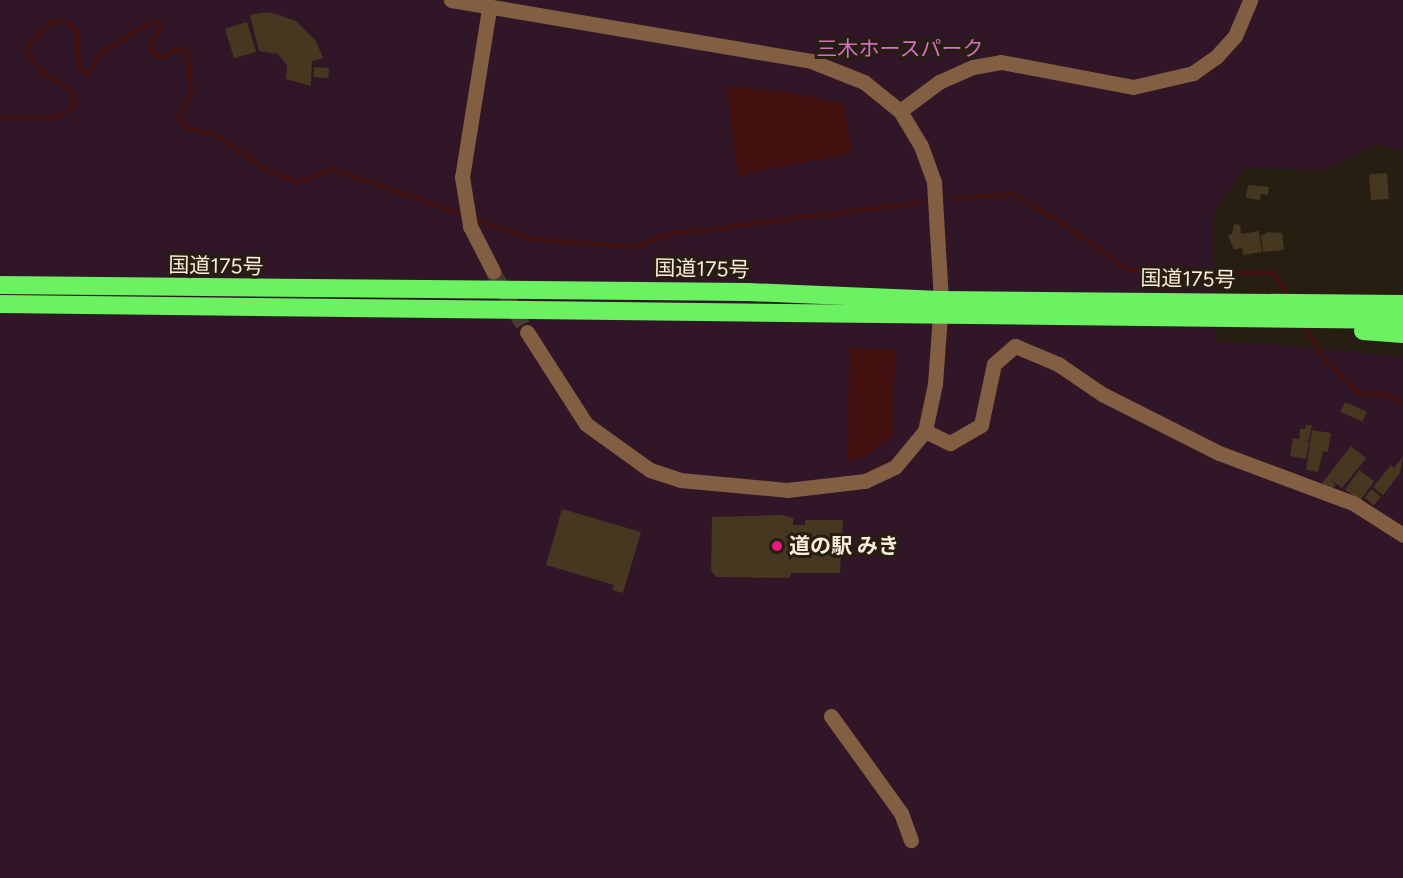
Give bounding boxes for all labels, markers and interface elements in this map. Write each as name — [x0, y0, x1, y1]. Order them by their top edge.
park label: 三木ホースパーク — [816, 36, 984, 62]
street label: 国道175号 — [168, 253, 264, 279]
street label: 国道175号 — [654, 256, 750, 282]
street label: 国道175号 — [1140, 266, 1236, 292]
place label: 道の駅 みき — [789, 533, 899, 559]
marker: 道の駅 みき — [770, 539, 784, 553]

